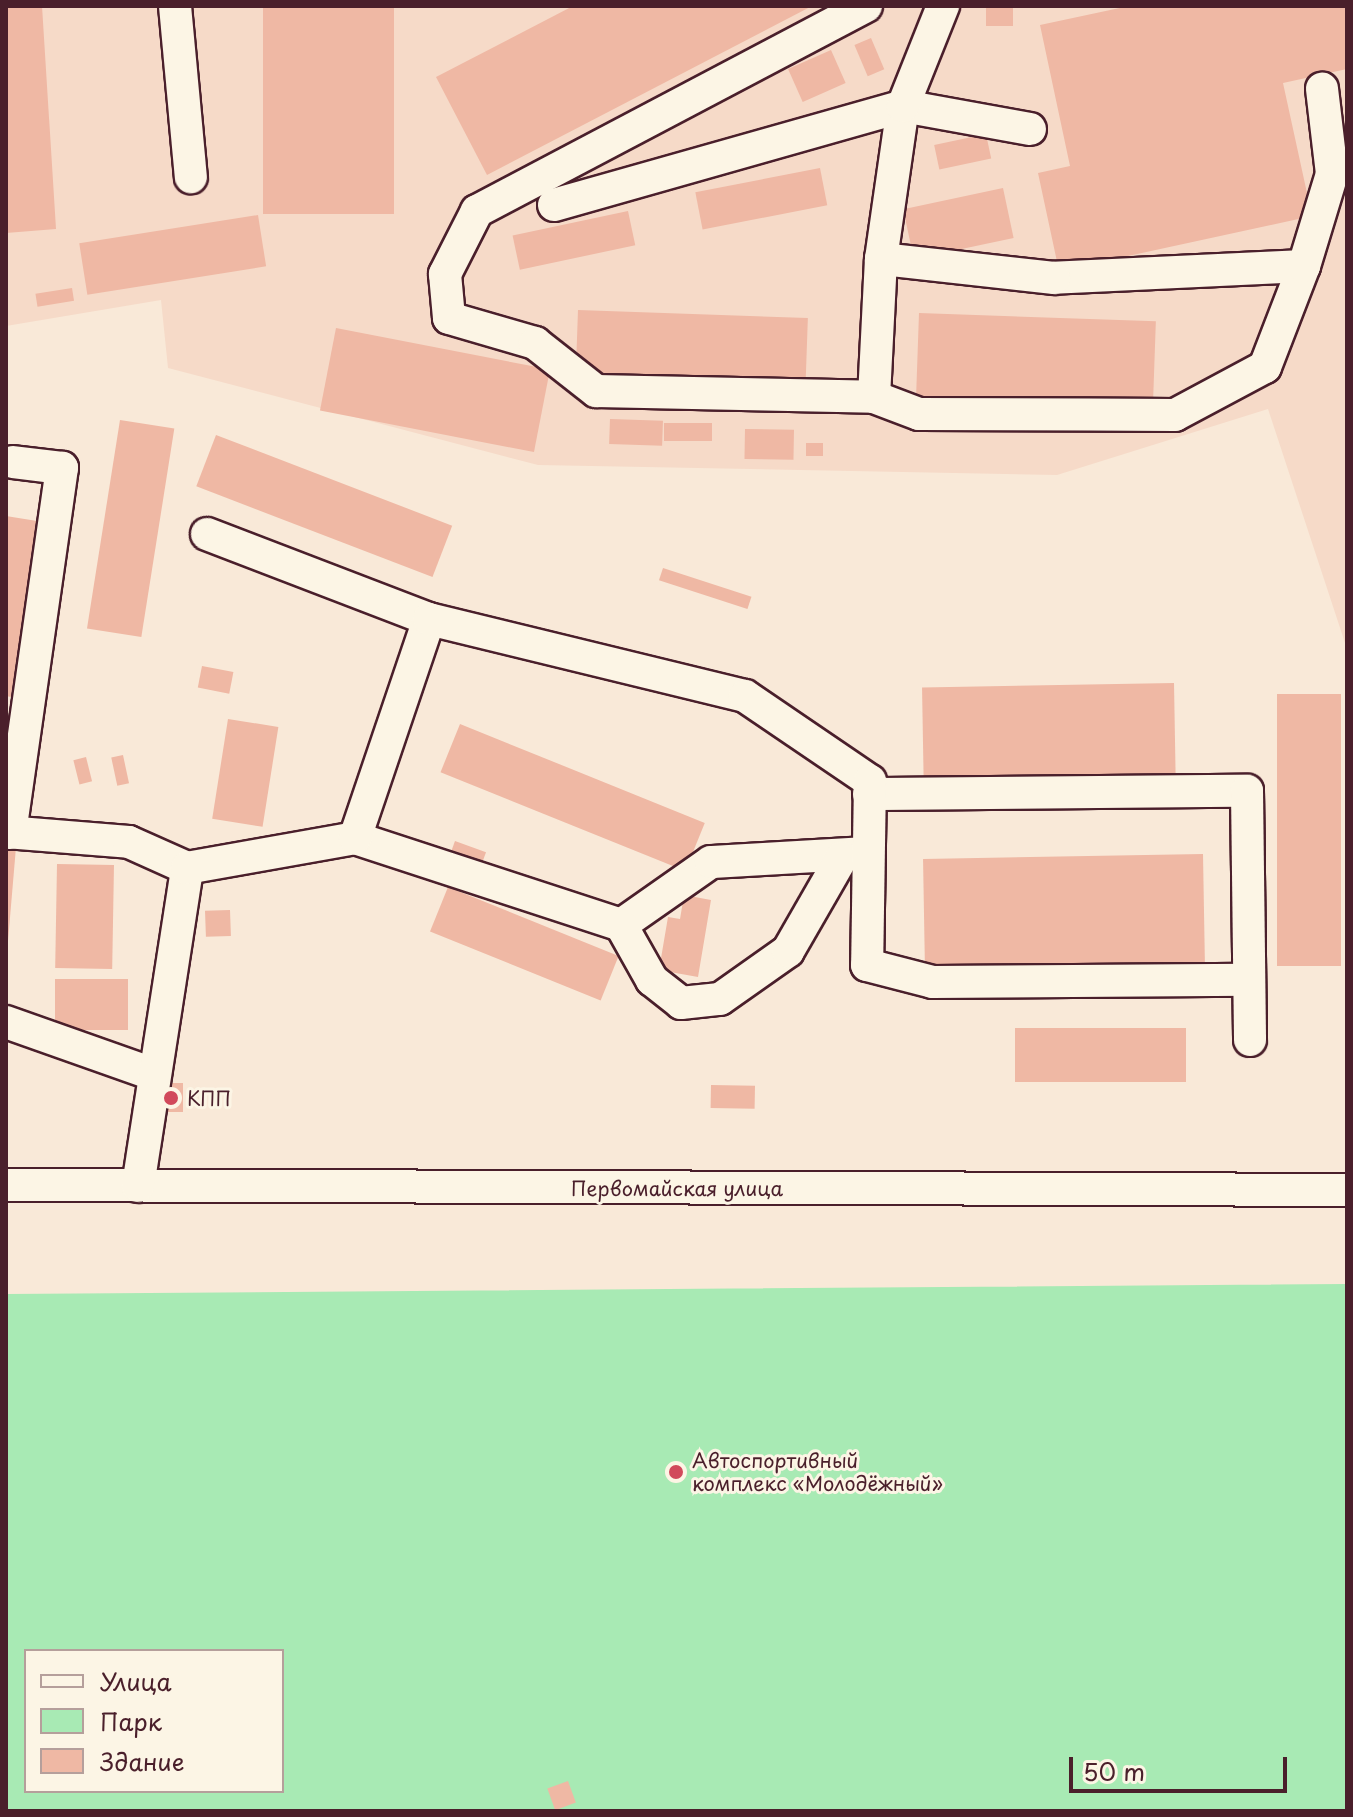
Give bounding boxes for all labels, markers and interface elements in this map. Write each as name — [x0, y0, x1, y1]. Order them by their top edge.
place label: КПП — [187, 1086, 231, 1110]
marker: КПП — [162, 1089, 180, 1107]
street label: Первомайская улица — [570, 1176, 784, 1200]
place label: Автоспортивный комплекс «Молодёжный» — [692, 1448, 943, 1495]
marker: Автоспортивный комплекс «Молодёжный» — [667, 1463, 685, 1481]
legend — [24, 1649, 284, 1793]
text: Улица — [100, 1663, 172, 1699]
text: Парк — [100, 1703, 162, 1739]
scale bar — [1073, 1741, 1291, 1791]
text: Здание — [100, 1743, 185, 1779]
text: 50 m — [1083, 1753, 1145, 1789]

